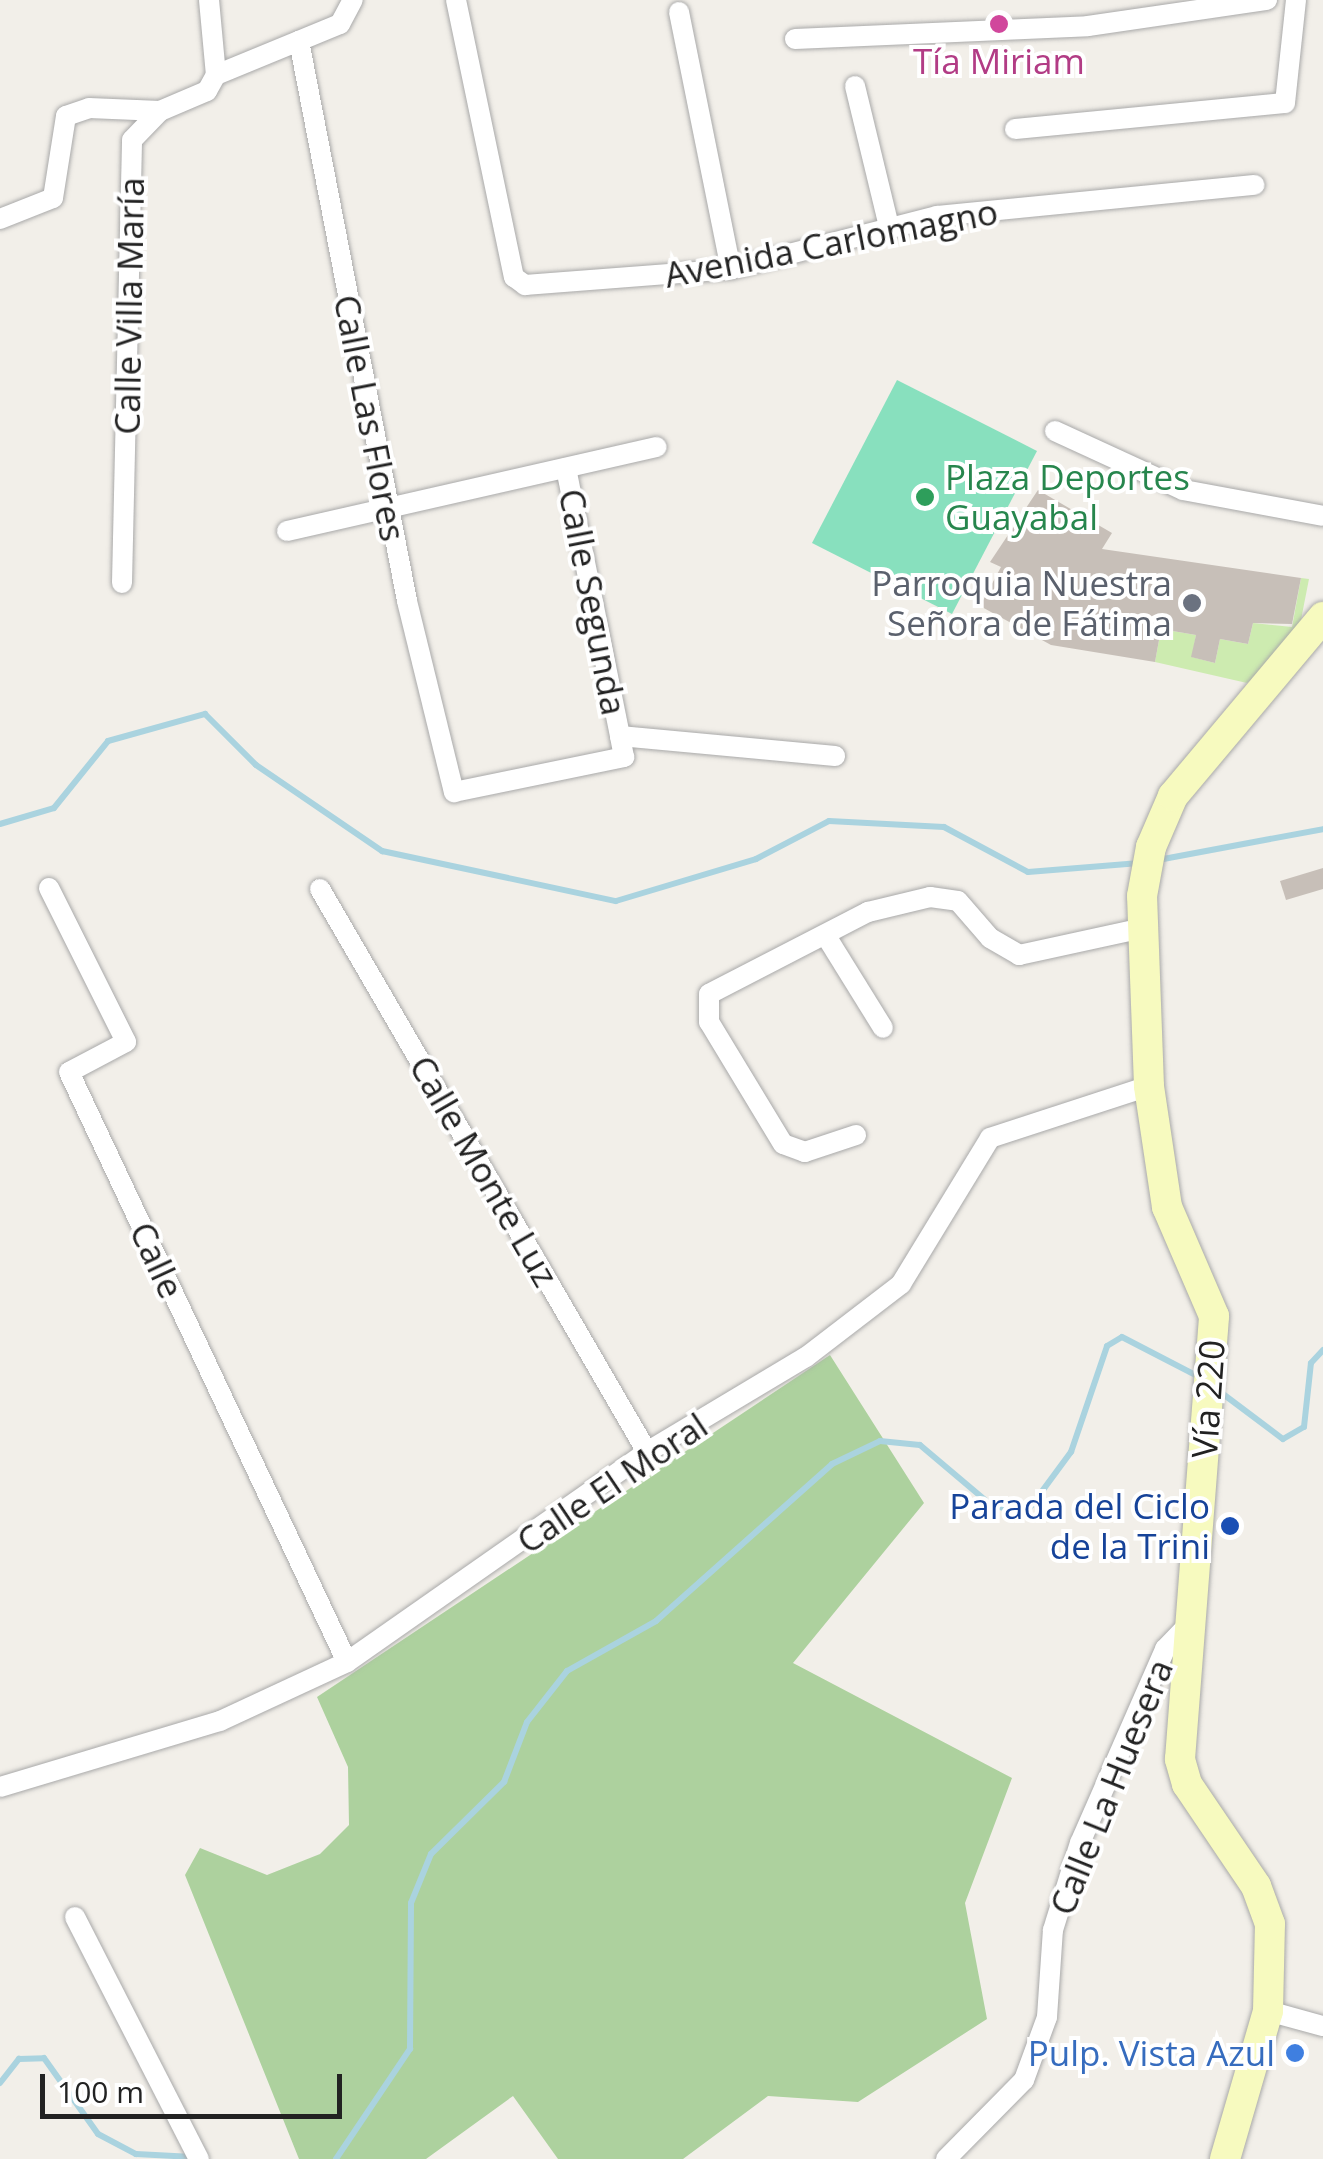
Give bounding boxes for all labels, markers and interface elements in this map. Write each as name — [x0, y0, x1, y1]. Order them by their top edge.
marker: Tía Miriam — [988, 13, 1010, 35]
place label: Tía Miriam — [913, 40, 1085, 82]
street label: Calle Villa María — [106, 177, 152, 435]
street label: Avenida Carlomagno — [661, 190, 1001, 296]
street label: Calle Las Flores — [326, 291, 414, 545]
place label: Plaza Deportes Guayabal — [945, 456, 1190, 538]
street label: Calle Segunda — [550, 485, 636, 719]
marker: Plaza Deportes Guayabal — [914, 486, 936, 508]
place label: Parroquia Nuestra Señora de Fátima — [871, 562, 1172, 644]
marker: Parroquia Nuestra Señora de Fátima — [1181, 592, 1203, 614]
street label: Calle Monte Luz — [401, 1048, 567, 1294]
street label: Calle — [121, 1215, 193, 1305]
street label: Vía 220 — [1183, 1339, 1233, 1459]
street label: Calle El Moral — [509, 1404, 715, 1562]
place label: Parada del Ciclo de la Trini — [949, 1485, 1210, 1567]
marker: Parada del Ciclo de la Trini — [1219, 1515, 1241, 1537]
street label: Calle La Huesera — [1041, 1653, 1181, 1921]
place label: Pulp. Vista Azul — [1028, 2032, 1275, 2074]
marker: Pulp. Vista Azul — [1284, 2042, 1306, 2064]
scale bar — [45, 2054, 348, 2116]
text: 100 m — [57, 2071, 144, 2112]

